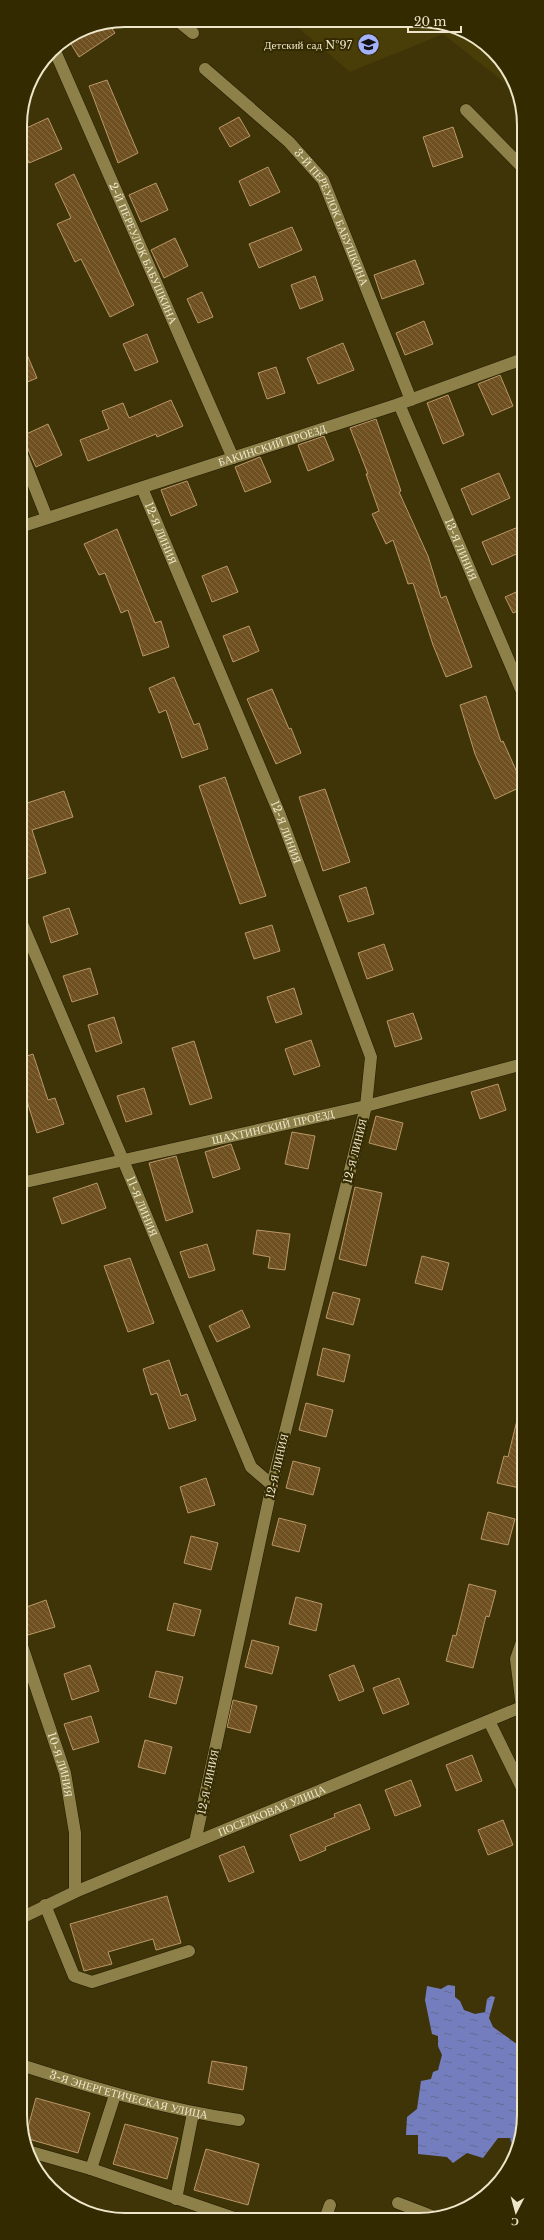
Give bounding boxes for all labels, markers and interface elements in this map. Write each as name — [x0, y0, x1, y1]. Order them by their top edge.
scale bar — [408, 8, 461, 34]
text: 20 m — [414, 14, 446, 29]
school or university icon: Детский сад №97 — [355, 32, 381, 58]
place label: Детский сад №97 — [264, 38, 352, 52]
street label: 3-Й ПЕРЕУЛОК БАБУШКИНА — [291, 146, 372, 288]
street label: 2-Й ПЕРЕУЛОК БАБУШКИНА — [106, 180, 181, 326]
street label: БАКИНСКИЙ ПРОЕЗД — [216, 421, 328, 469]
street label: 12-Я ЛИНИЯ — [142, 500, 181, 567]
street label: 13-Я ЛИНИЯ — [442, 516, 481, 583]
street label: 12-Я ЛИНИЯ — [268, 799, 305, 866]
street label: ШАХТИНСКИЙ ПРОЕЗД — [210, 1106, 336, 1147]
street label: 12-Я ЛИНИЯ — [340, 1117, 370, 1185]
street label: 11-Я ЛИНИЯ — [124, 1174, 161, 1239]
street label: 12-Я ЛИНИЯ — [263, 1432, 291, 1500]
street label: 10-Я ЛИНИЯ — [45, 1730, 76, 1799]
street label: 12-Я ЛИНИЯ — [194, 1748, 222, 1816]
street label: ПОСЕЛКОВАЯ УЛИЦА — [216, 1782, 328, 1839]
street label: 3-Я ЭНЕРГЕТИЧЕСКАЯ УЛИЦА — [48, 2067, 209, 2122]
north arrow — [496, 2192, 536, 2232]
text: С — [510, 2215, 520, 2229]

